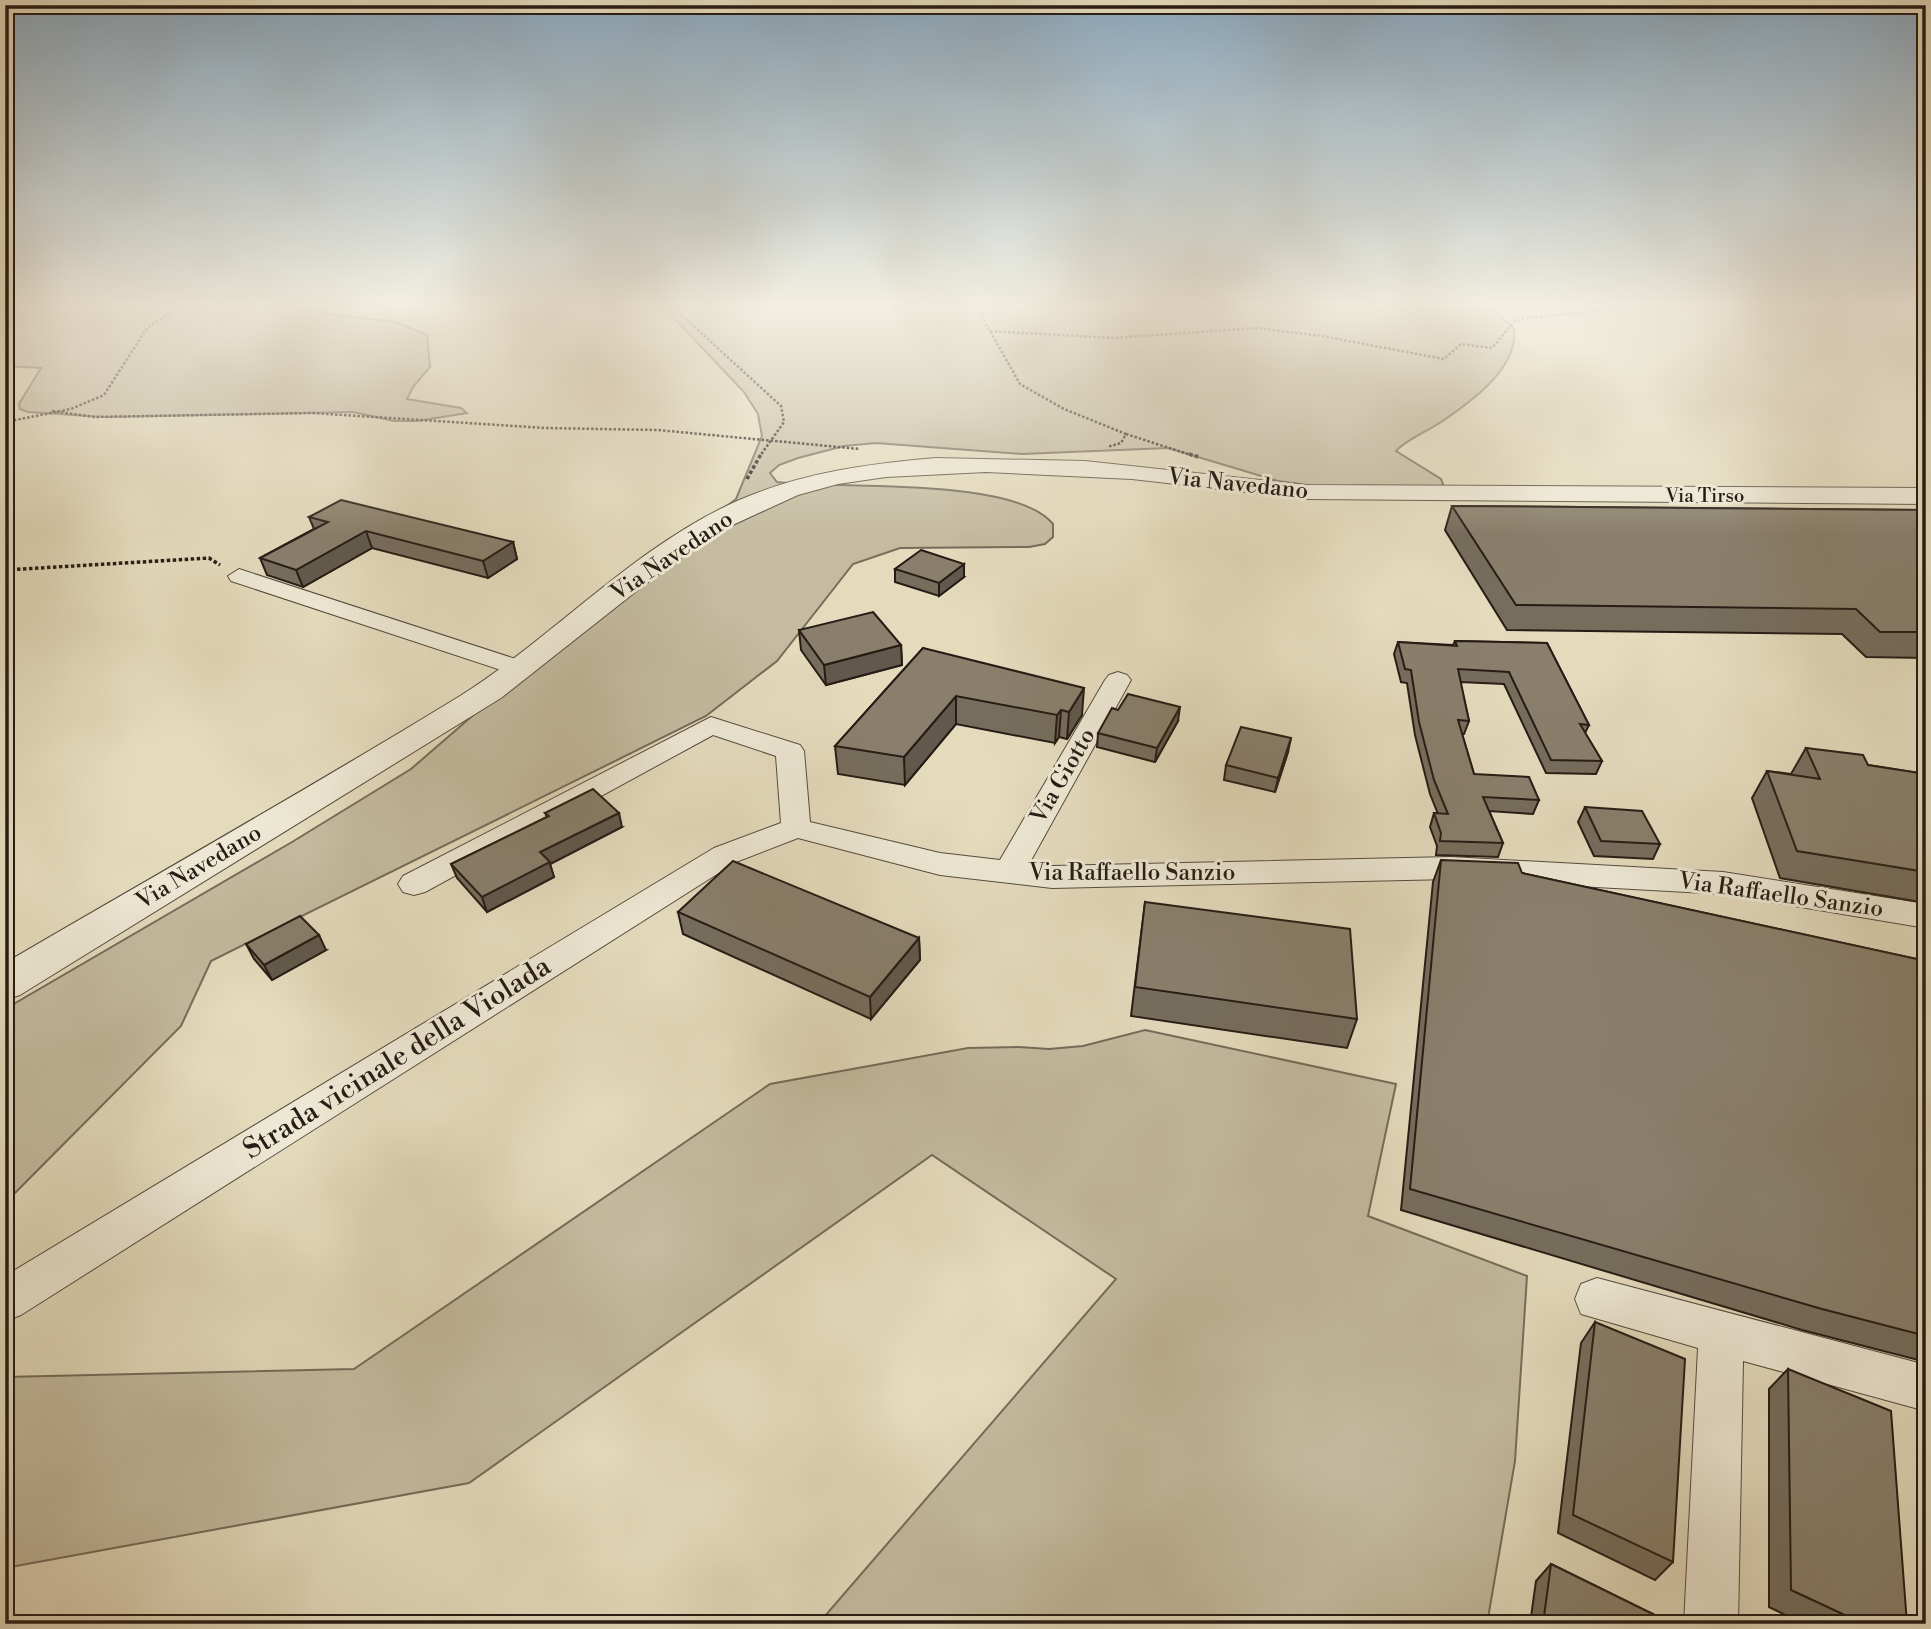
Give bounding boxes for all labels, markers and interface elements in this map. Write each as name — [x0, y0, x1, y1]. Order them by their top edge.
street label: Via Navedano — [1165, 463, 1310, 505]
street label: Via Tirso — [1664, 484, 1745, 508]
street label: Via Navedano — [605, 505, 738, 608]
street label: Via Giotto — [1024, 723, 1101, 829]
street label: Via Navedano — [130, 819, 267, 916]
street label: Via Raffaello Sanzio — [1028, 859, 1235, 887]
street label: Via Raffaello Sanzio — [1676, 867, 1885, 923]
street label: Strada vicinale della Violada — [237, 948, 558, 1167]

